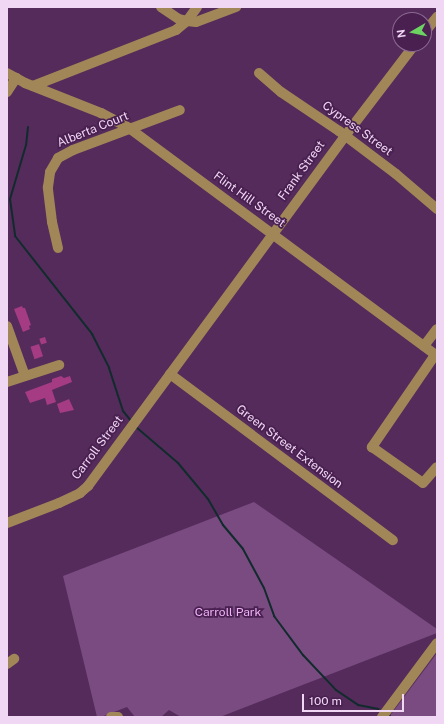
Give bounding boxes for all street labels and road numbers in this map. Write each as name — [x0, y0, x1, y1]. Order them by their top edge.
street label: Cypress Street — [319, 99, 395, 159]
street label: Alberta Court — [55, 109, 131, 151]
street label: Frank Street — [276, 139, 328, 203]
street label: Flint Hill Street — [210, 169, 288, 231]
street label: Green Street Extension — [233, 402, 345, 492]
street label: Carroll Street — [69, 413, 127, 483]

